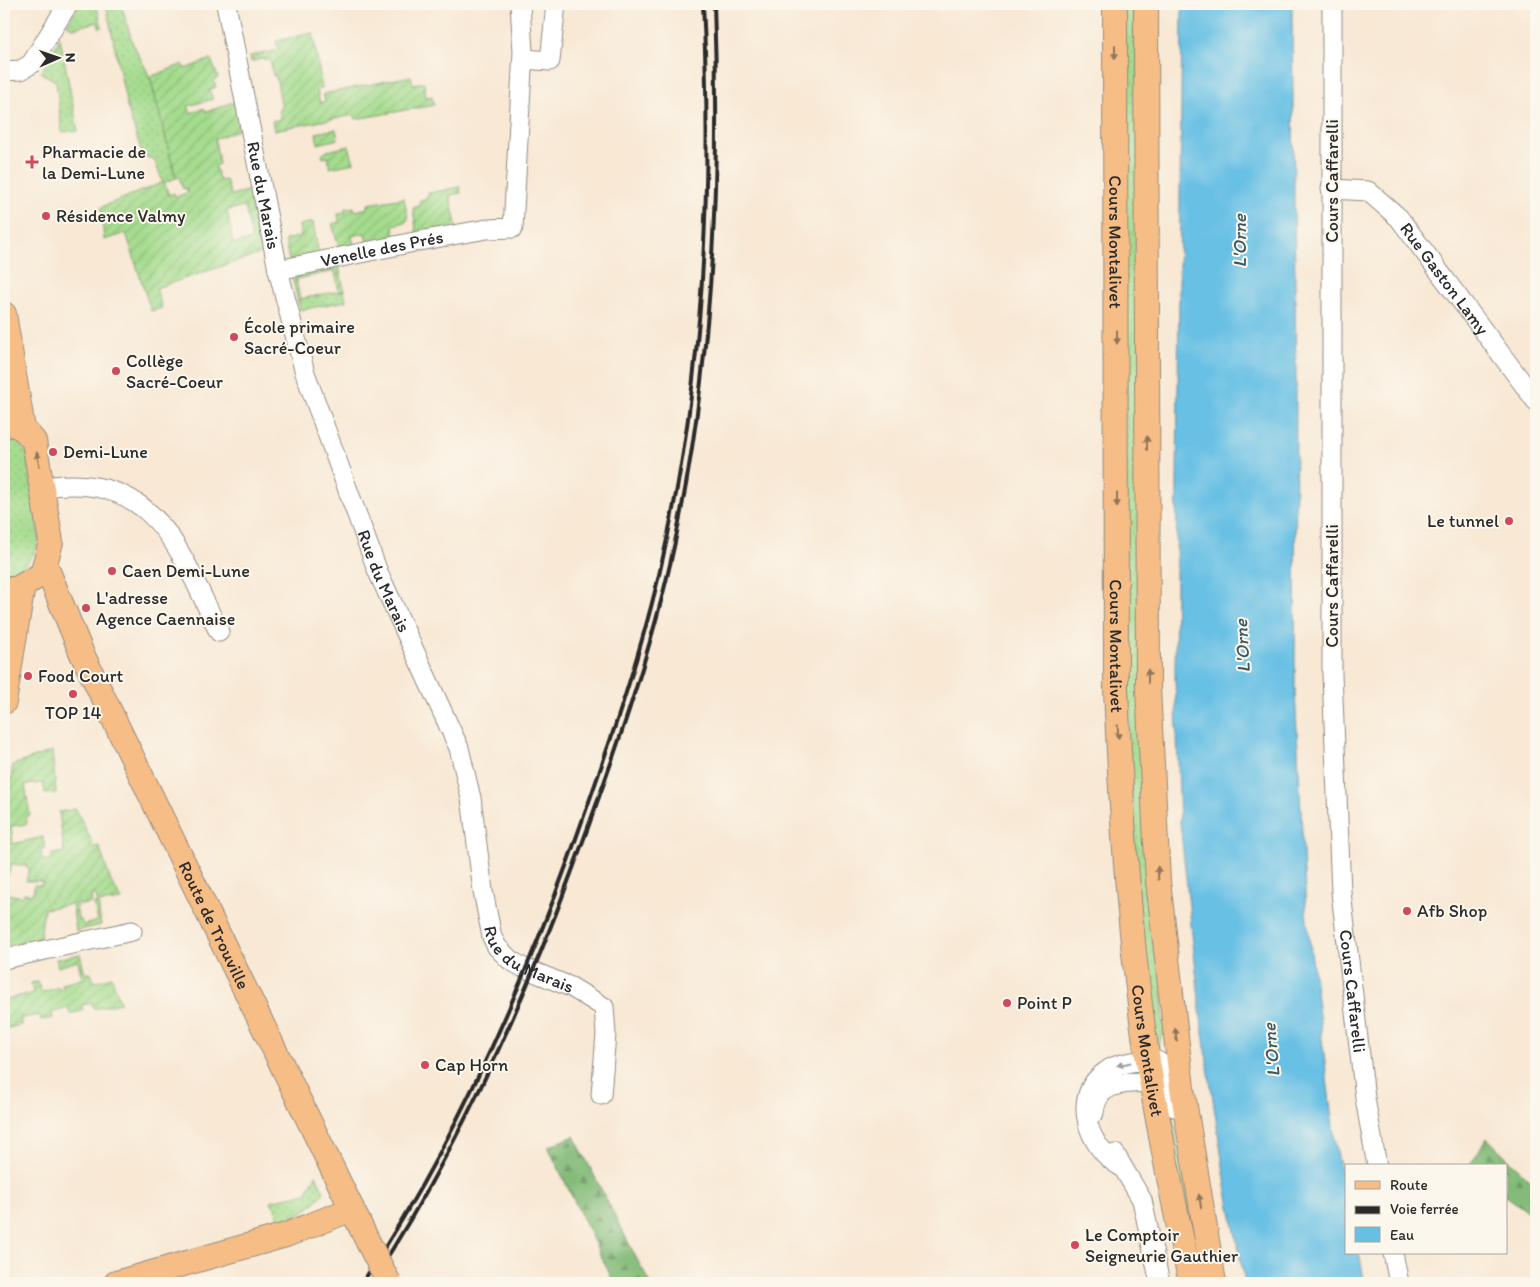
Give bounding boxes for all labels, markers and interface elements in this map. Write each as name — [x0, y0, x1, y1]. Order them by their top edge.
north arrow — [32, 32, 82, 82]
one-way arrow — [1111, 45, 1119, 61]
text: N — [62, 53, 79, 63]
street label: Cours Caffarelli — [1321, 119, 1343, 243]
street label: Rue du Marais — [242, 140, 285, 251]
place label: Pharmacie de la Demi-Lune — [42, 141, 146, 184]
marker: Pharmacie de la Demi-Lune — [26, 156, 38, 168]
street label: Cours Montalivet — [1104, 175, 1126, 309]
place label: Résidence Valmy — [56, 205, 186, 227]
marker: Résidence Valmy — [40, 210, 52, 222]
water label: L'Orne — [1228, 213, 1251, 268]
street label: Rue Gaston Lamy — [1395, 218, 1494, 340]
street label: Venelle des Prés — [319, 226, 445, 272]
place label: École primaire Sacré-Coeur — [244, 316, 355, 359]
one-way arrow — [1113, 330, 1121, 346]
marker: École primaire Sacré-Coeur — [228, 331, 240, 343]
place label: Collège Sacré-Coeur — [126, 350, 224, 393]
marker: Collège Sacré-Coeur — [110, 365, 122, 377]
one-way arrow — [1143, 435, 1151, 451]
place label: Demi-Lune — [63, 441, 148, 463]
marker: Demi-Lune — [47, 446, 59, 458]
one-way arrow — [33, 451, 41, 467]
one-way arrow — [1113, 492, 1121, 508]
place label: Le tunnel — [1427, 510, 1499, 532]
marker: Le tunnel — [1503, 515, 1515, 527]
street label: Cours Caffarelli — [1321, 524, 1343, 648]
street label: Rue du Marais — [352, 527, 415, 636]
place label: Caen Demi-Lune — [122, 560, 250, 582]
marker: Caen Demi-Lune — [106, 565, 118, 577]
street label: Cours Montalivet — [1105, 579, 1128, 713]
place label: L'adresse Agence Caennaise — [96, 587, 235, 630]
marker: L'adresse Agence Caennaise — [80, 602, 92, 614]
water label: L'Orne — [1229, 618, 1255, 673]
place label: Food Court — [38, 665, 123, 687]
one-way arrow — [1144, 668, 1152, 684]
marker: Food Court — [22, 670, 34, 682]
marker: TOP 14 — [67, 688, 79, 700]
place label: TOP 14 — [45, 702, 101, 724]
one-way arrow — [1114, 725, 1122, 741]
street label: Route de Trouville — [173, 858, 254, 993]
one-way arrow — [1154, 865, 1162, 881]
place label: Afb Shop — [1417, 900, 1487, 922]
marker: Afb Shop — [1401, 905, 1413, 917]
street label: Rue du Marais — [479, 924, 577, 998]
street label: Cours Caffarelli — [1334, 928, 1371, 1054]
street label: Cours Montalivet — [1127, 983, 1168, 1119]
place label: Point P — [1017, 992, 1072, 1014]
marker: Point P — [1001, 997, 1013, 1009]
water label: L'Orne — [1257, 1021, 1285, 1078]
one-way arrow — [1171, 1026, 1179, 1042]
place label: Cap Horn — [435, 1054, 508, 1076]
marker: Cap Horn — [419, 1059, 431, 1071]
one-way arrow — [1116, 1061, 1132, 1069]
legend — [1345, 1164, 1508, 1254]
text: Route — [1390, 1176, 1428, 1194]
one-way arrow — [1196, 1192, 1204, 1208]
text: Voie ferrée — [1390, 1200, 1459, 1218]
place label: Le Comptoir Seigneurie Gauthier — [1085, 1224, 1239, 1267]
text: Eau — [1390, 1226, 1414, 1244]
marker: Le Comptoir Seigneurie Gauthier — [1069, 1239, 1081, 1251]

